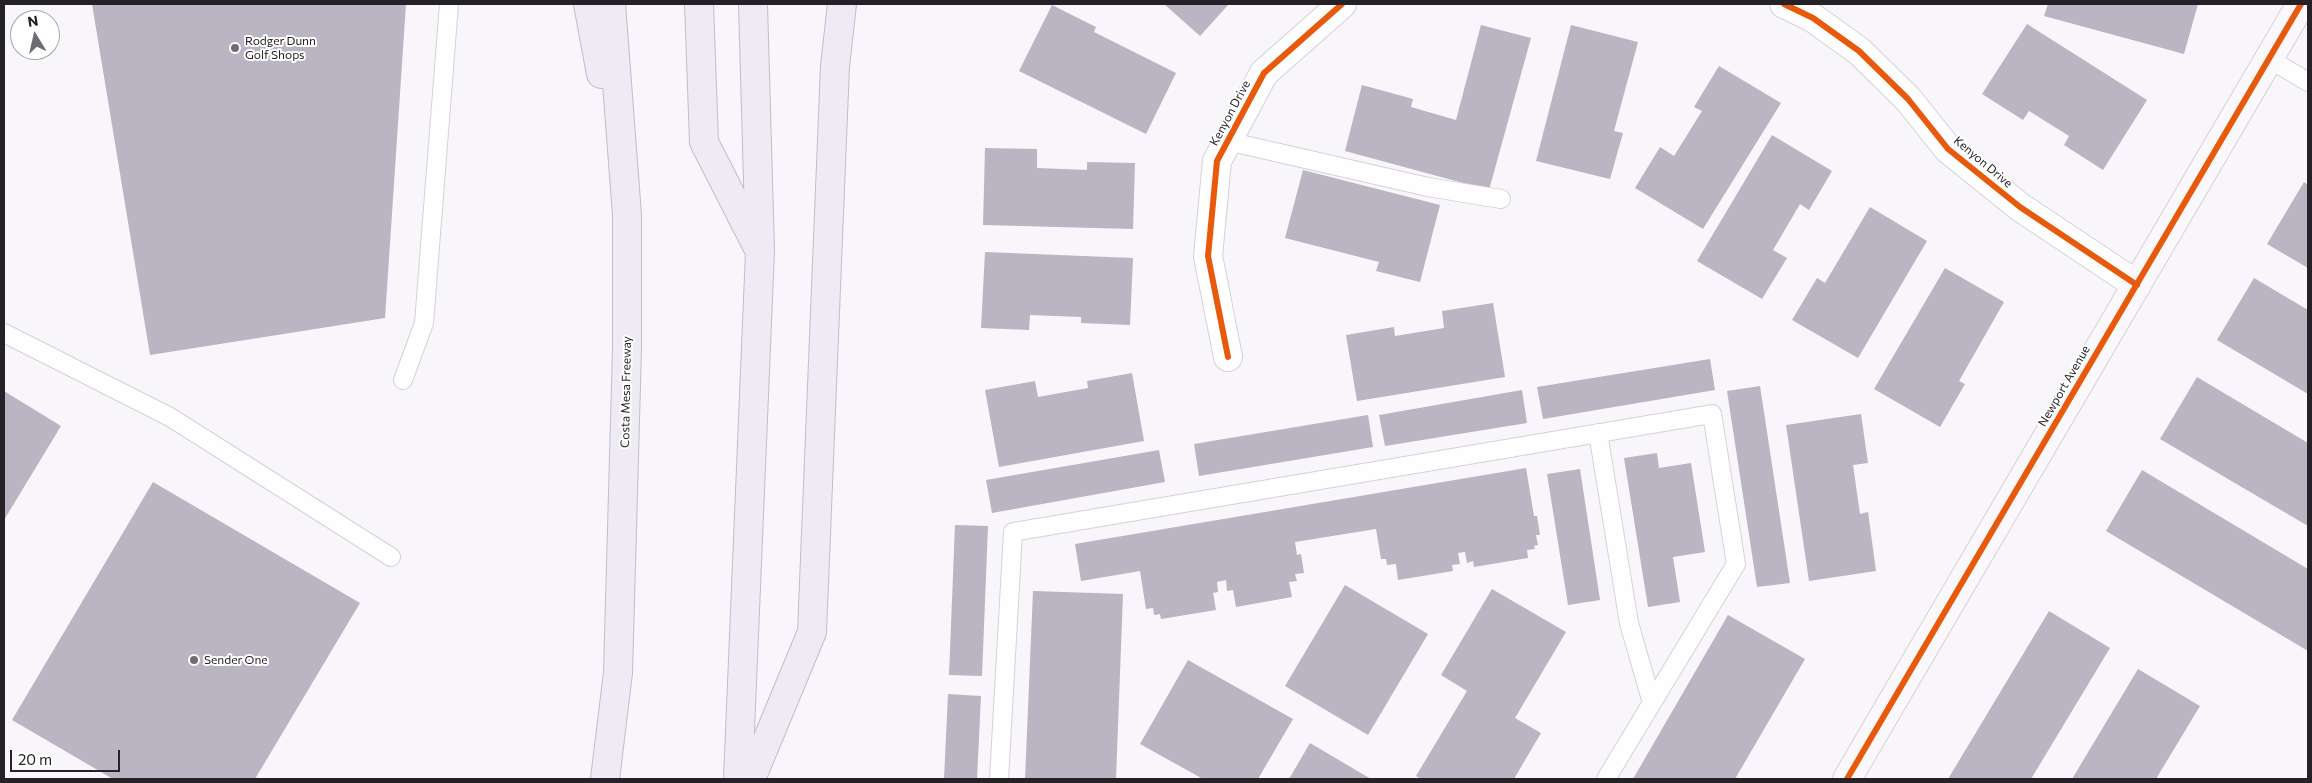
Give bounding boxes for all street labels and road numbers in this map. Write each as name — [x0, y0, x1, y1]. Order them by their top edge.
street label: Kenyon Drive — [1207, 78, 1253, 148]
street label: Kenyon Drive — [1951, 133, 2015, 191]
street label: Costa Mesa Freeway — [618, 336, 634, 448]
street label: Newport Avenue — [2035, 343, 2093, 429]

